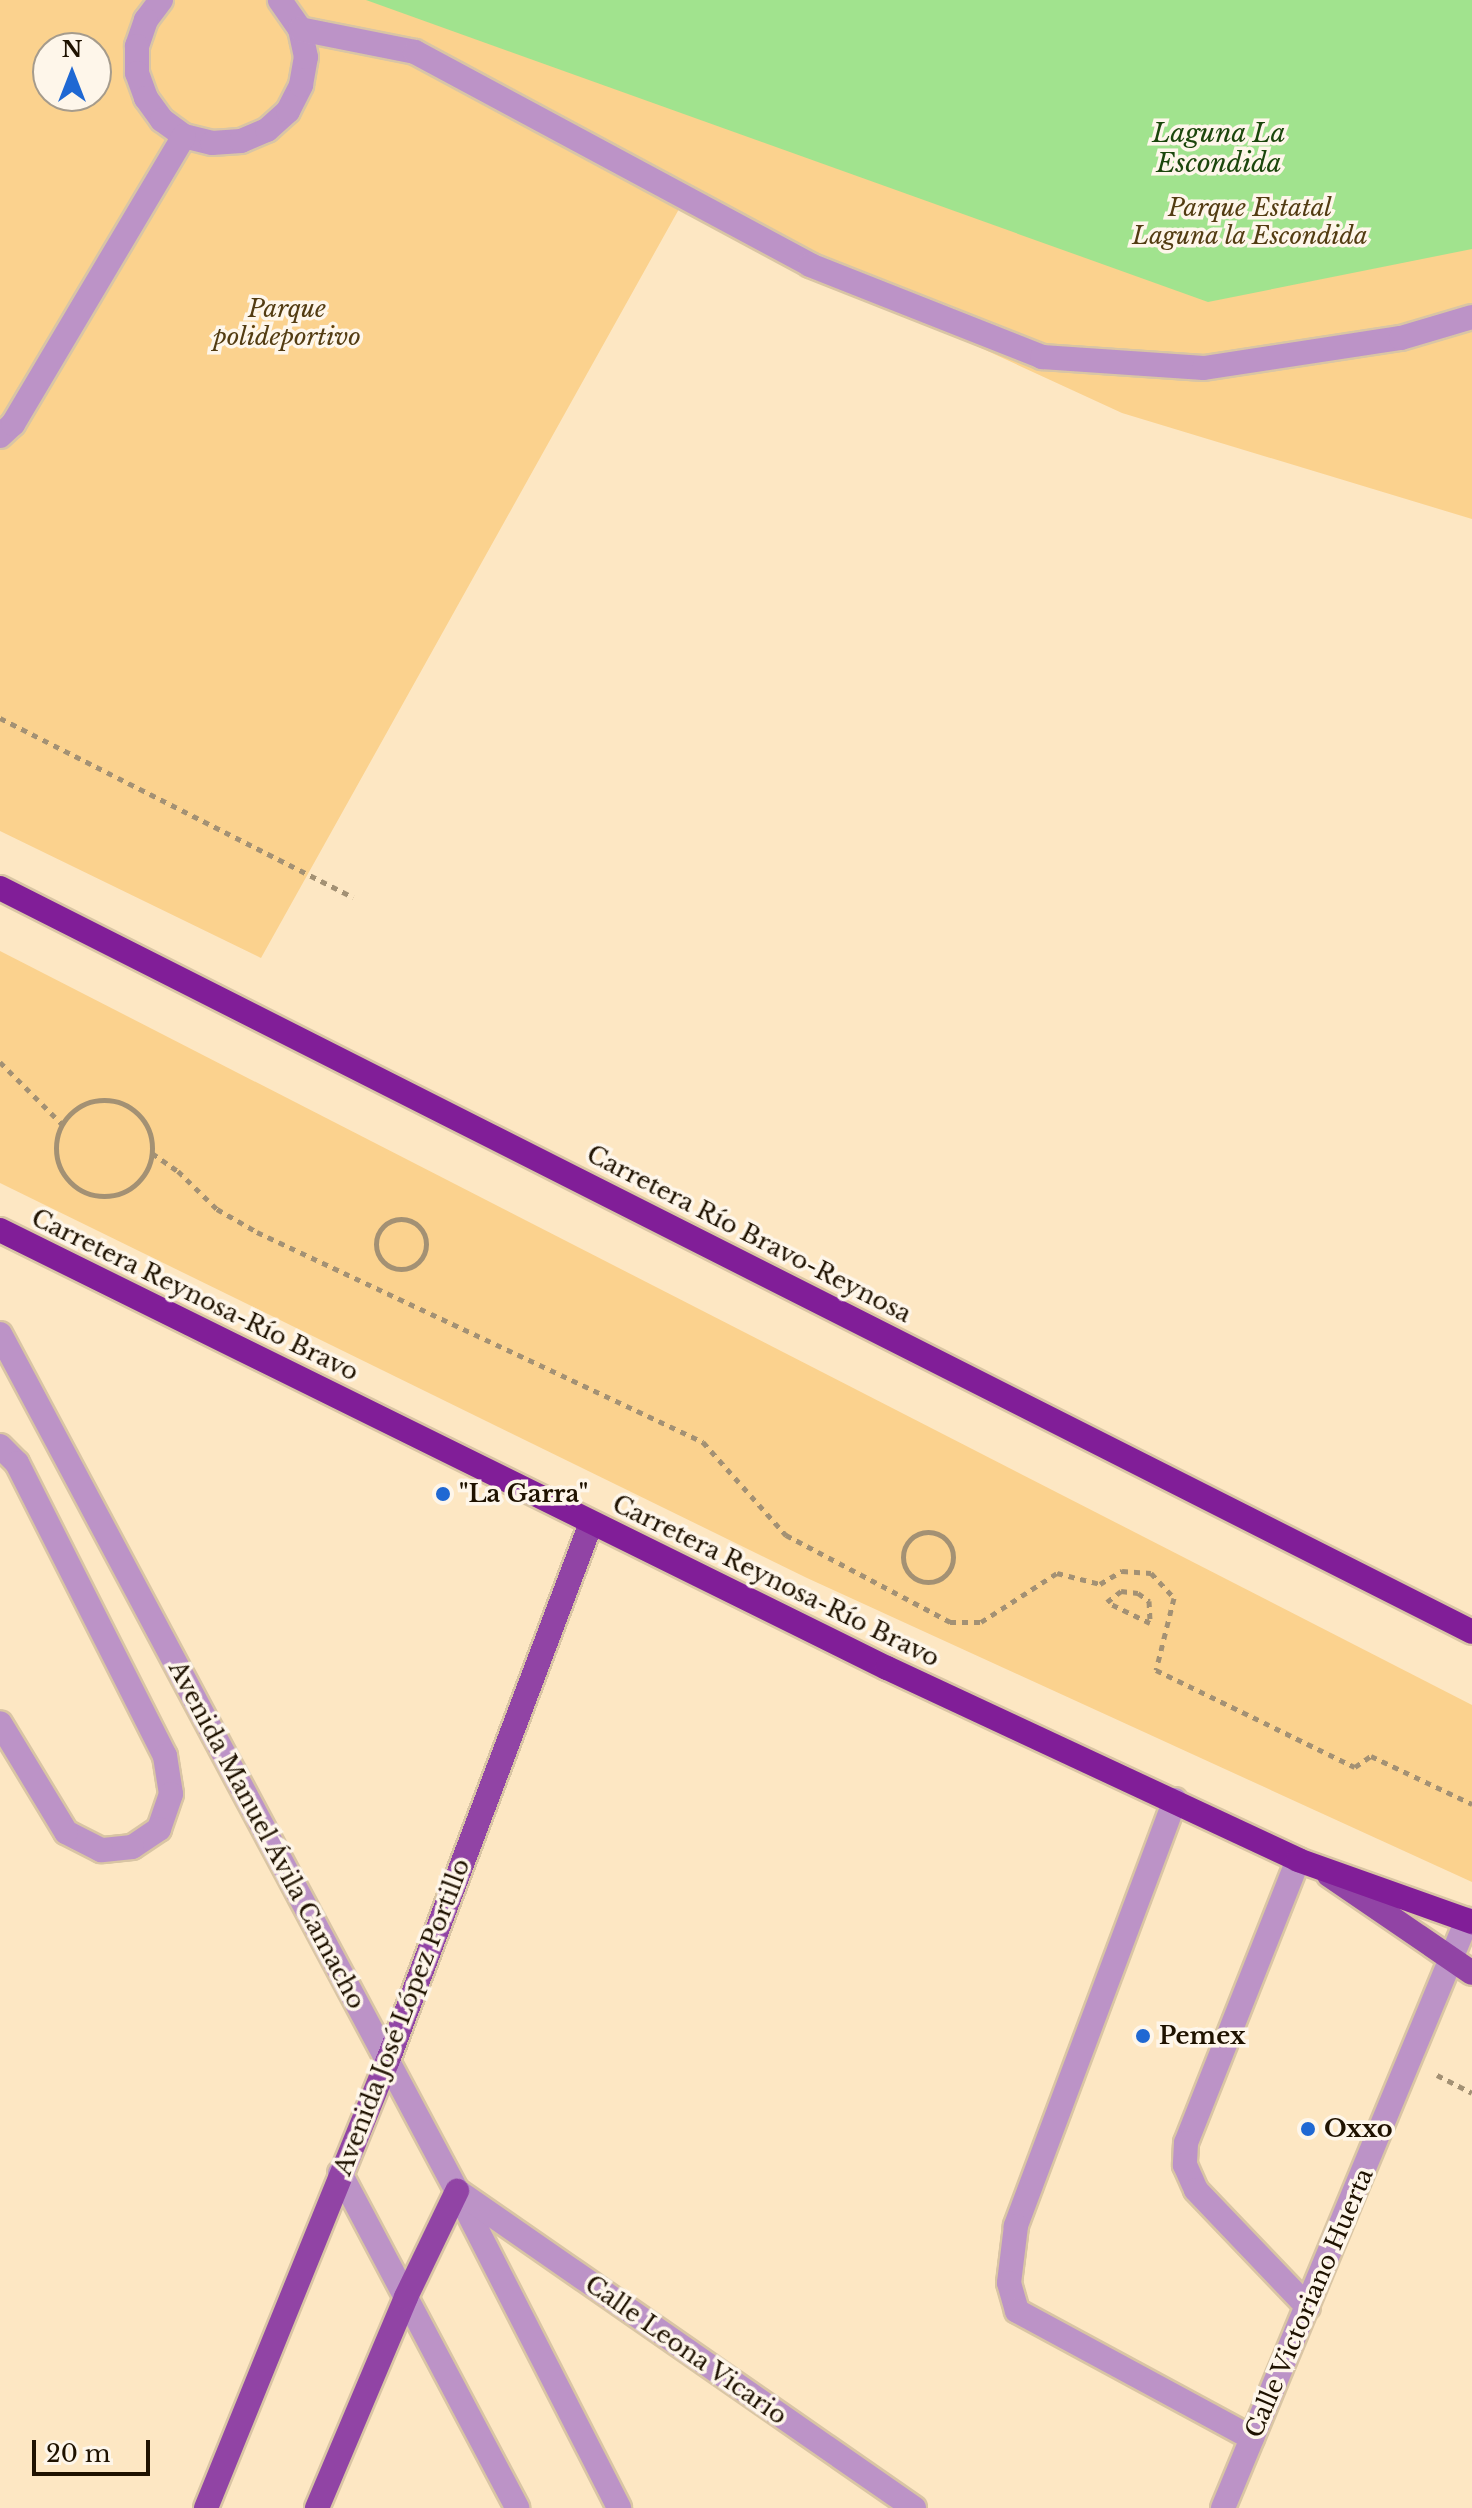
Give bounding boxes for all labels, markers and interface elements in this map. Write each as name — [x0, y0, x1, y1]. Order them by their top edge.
north arrow — [32, 32, 112, 112]
text: N — [62, 36, 82, 63]
water label: Laguna La Escondida — [1152, 118, 1286, 180]
park label: Parque Estatal Laguna la Escondida — [1132, 194, 1368, 250]
park label: Parque polideportivo — [213, 295, 361, 351]
street label: Carretera Río Bravo-Reynosa — [582, 1139, 916, 1329]
street label: Carretera Reynosa-Río Bravo — [27, 1203, 363, 1387]
place label: "La Garra" — [459, 1480, 588, 1508]
marker: "La Garra" — [434, 1485, 452, 1503]
street label: Carretera Reynosa-Río Bravo — [608, 1489, 944, 1673]
street label: Avenida Manuel Ávila Camacho — [162, 1656, 372, 2014]
street label: Avenida José López Portillo — [328, 1854, 476, 2180]
place label: Pemex — [1159, 2022, 1246, 2050]
marker: Pemex — [1134, 2027, 1152, 2045]
place label: Oxxo — [1324, 2115, 1393, 2143]
marker: Oxxo — [1299, 2120, 1317, 2138]
street label: Calle Victoriano Huerta — [1239, 2164, 1379, 2442]
street label: Calle Leona Vicario — [579, 2269, 793, 2431]
scale bar — [36, 2424, 154, 2474]
text: 20 m — [46, 2439, 111, 2468]

